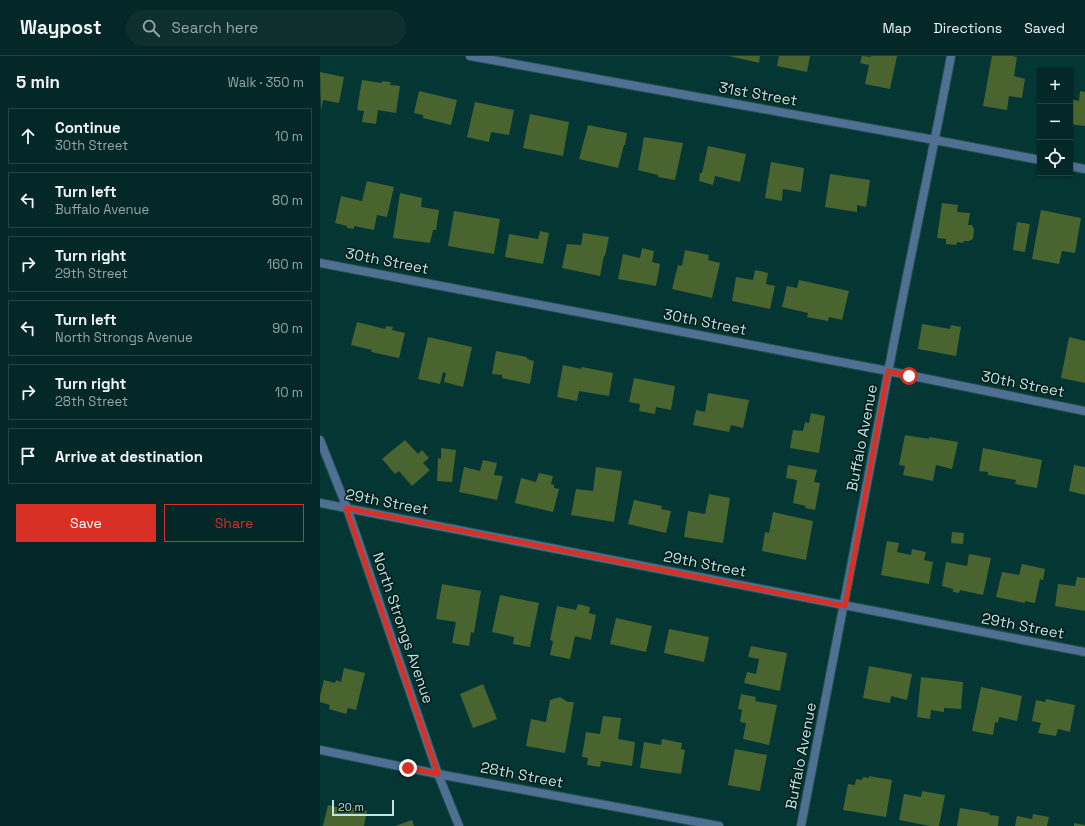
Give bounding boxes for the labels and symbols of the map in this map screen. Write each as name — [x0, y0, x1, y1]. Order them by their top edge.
street label: 31st Street — [717, 77, 799, 110]
street label: 30th Street — [344, 243, 430, 278]
street label: 30th Street — [662, 304, 748, 339]
street label: 30th Street — [980, 366, 1066, 401]
route start — [900, 367, 918, 385]
street label: Buffalo Avenue — [842, 383, 881, 493]
street label: 29th Street — [344, 484, 430, 519]
street label: 29th Street — [662, 546, 748, 581]
street label: North Strongs Avenue — [369, 550, 438, 706]
street label: 29th Street — [980, 608, 1066, 643]
street label: Buffalo Avenue — [781, 701, 820, 811]
street label: 28th Street — [479, 757, 565, 792]
route end — [399, 759, 417, 777]
scale bar — [332, 798, 394, 817]

